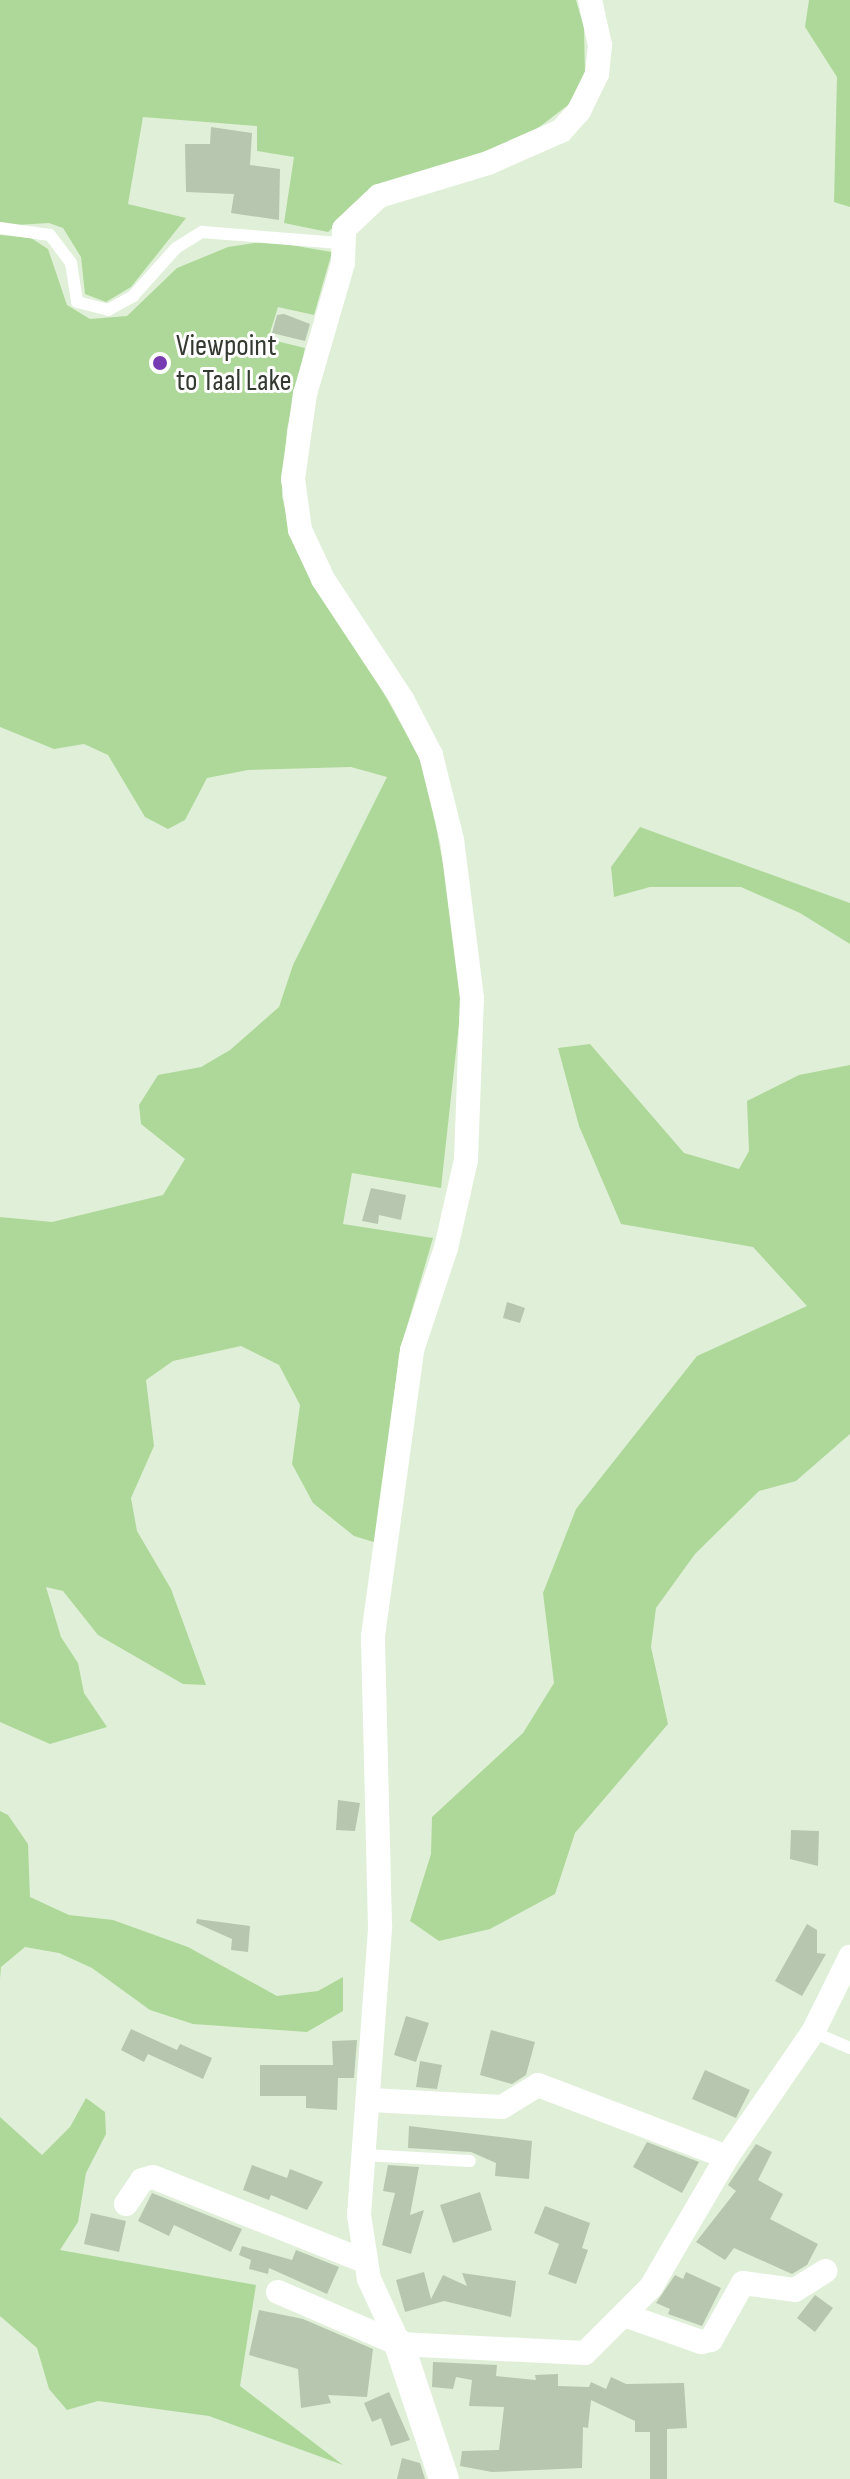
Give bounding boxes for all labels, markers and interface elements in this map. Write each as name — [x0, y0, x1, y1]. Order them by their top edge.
place label: Viewpoint to Taal Lake — [176, 328, 291, 398]
marker: Viewpoint to Taal Lake — [151, 354, 169, 372]

